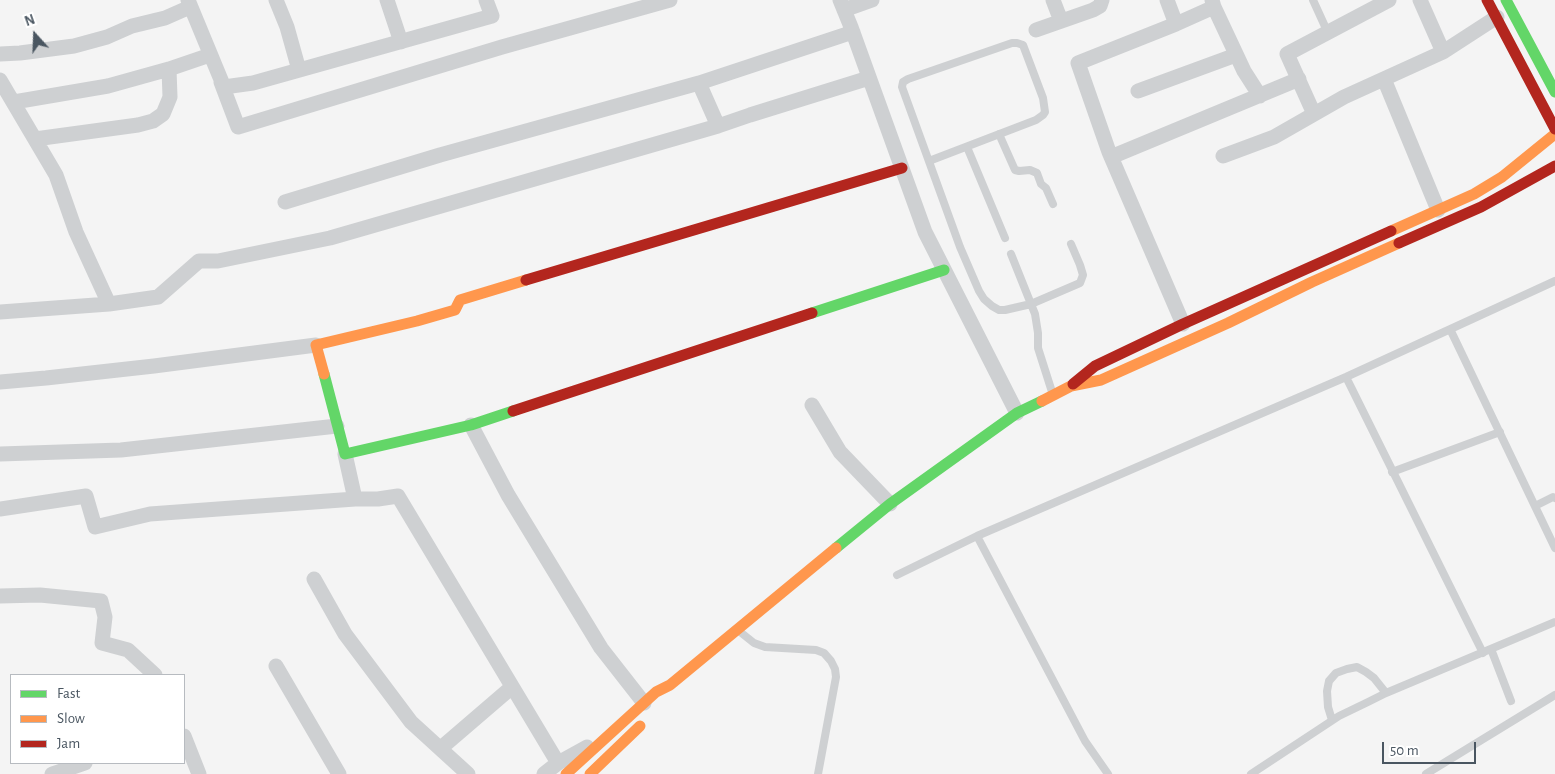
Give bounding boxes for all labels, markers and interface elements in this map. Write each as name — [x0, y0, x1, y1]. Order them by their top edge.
north arrow — [10, 10, 60, 60]
text: N — [23, 13, 37, 29]
legend — [10, 674, 185, 764]
text: Fast — [57, 686, 80, 701]
text: Slow — [57, 711, 85, 726]
scale bar — [1385, 732, 1479, 764]
text: Jam — [57, 736, 80, 751]
text: 50 m — [1390, 743, 1419, 758]

